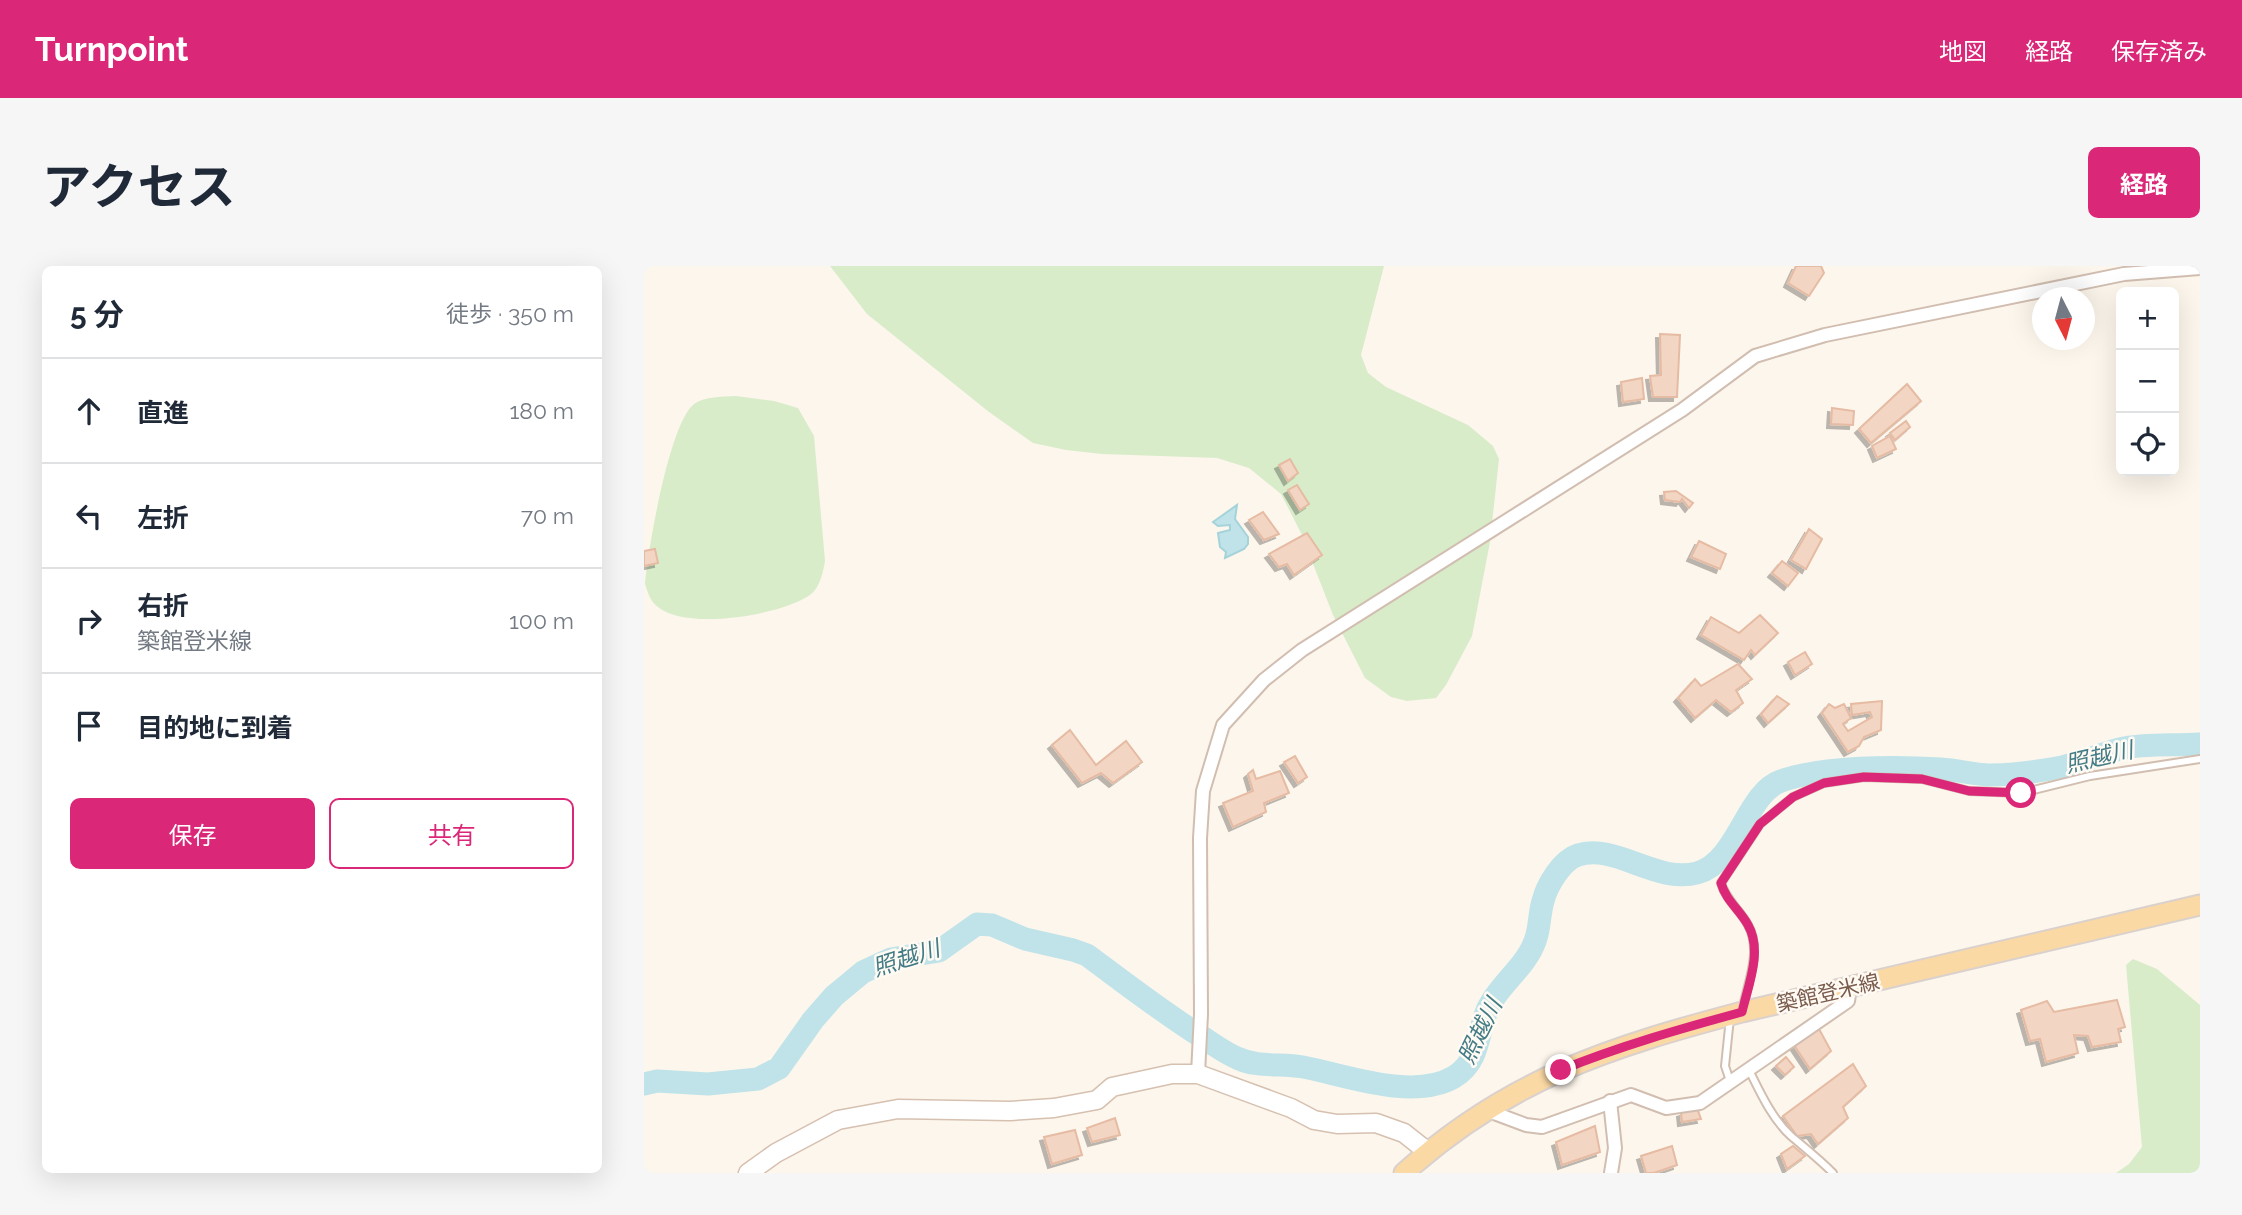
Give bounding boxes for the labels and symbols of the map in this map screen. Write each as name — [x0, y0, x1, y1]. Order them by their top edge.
north arrow — [2032, 287, 2095, 350]
water label: 照越川 — [2062, 735, 2138, 777]
route start — [2005, 777, 2036, 808]
water label: 照越川 — [869, 933, 946, 981]
street label: 築館登米線 — [1774, 969, 1882, 1017]
water label: 照越川 — [1452, 991, 1508, 1068]
route end — [1545, 1054, 1576, 1085]

